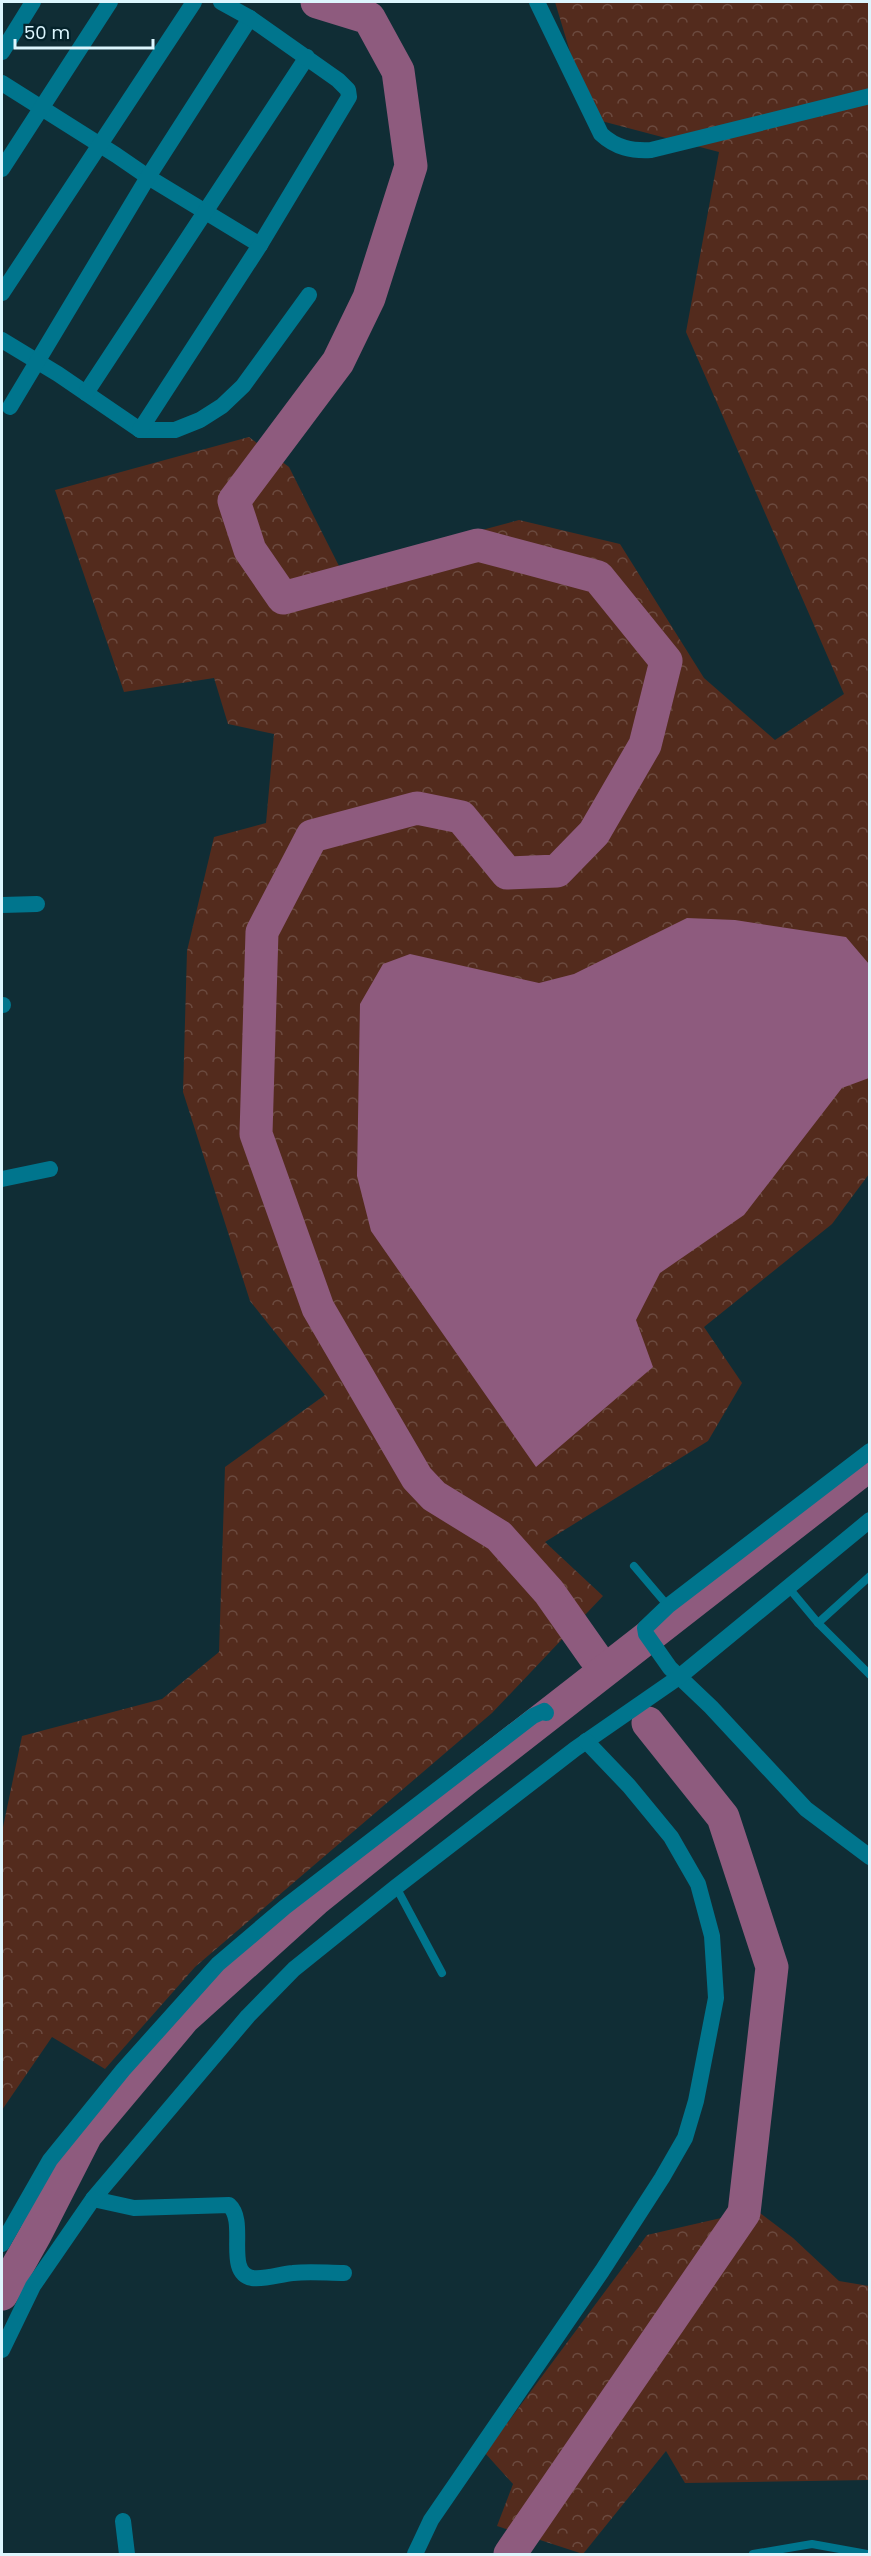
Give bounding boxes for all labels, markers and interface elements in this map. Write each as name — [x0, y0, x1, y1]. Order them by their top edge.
scale bar — [15, 12, 153, 50]
text: 50 m — [24, 20, 70, 45]

